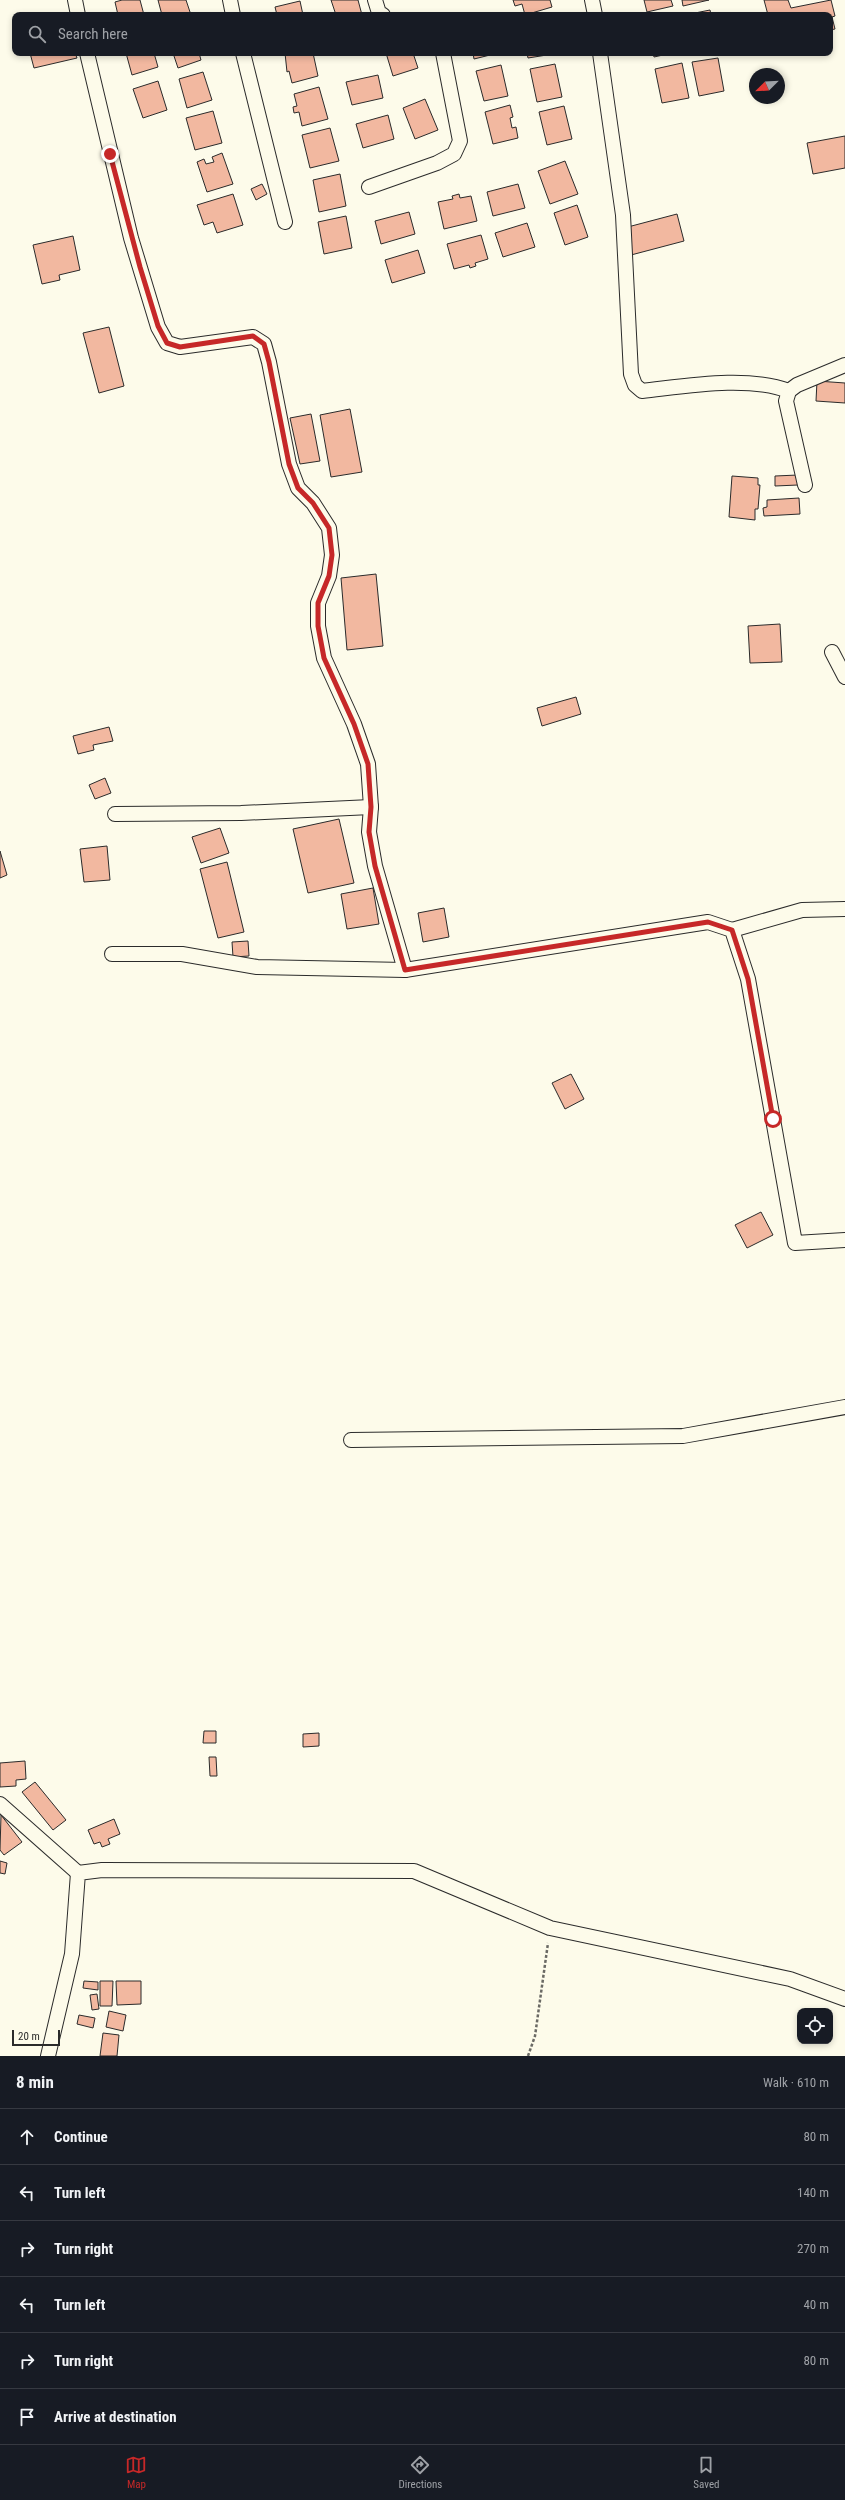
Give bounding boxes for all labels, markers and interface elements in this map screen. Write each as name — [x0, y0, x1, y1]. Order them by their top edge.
search box — [12, 12, 833, 56]
icon: search — [26, 23, 48, 45]
text: Search here — [58, 25, 128, 43]
north arrow — [749, 68, 785, 104]
route end — [101, 145, 119, 163]
route start — [764, 1110, 782, 1128]
map controls — [797, 2008, 833, 2044]
button: locate — [797, 2008, 833, 2044]
scale bar — [12, 2028, 60, 2047]
text: 20 m — [18, 2030, 40, 2043]
text: 8 min — [16, 2072, 54, 2092]
text: Walk · 610 m — [763, 2075, 829, 2090]
icon: ahead — [16, 2126, 38, 2148]
text: Continue — [54, 2128, 108, 2146]
text: 80 m — [803, 2129, 829, 2144]
icon: left — [16, 2182, 38, 2204]
text: Turn left — [54, 2184, 105, 2202]
text: 140 m — [797, 2185, 829, 2200]
icon: right — [16, 2238, 38, 2260]
text: Turn right — [54, 2240, 113, 2258]
text: 270 m — [797, 2241, 829, 2256]
icon: left — [16, 2294, 38, 2316]
text: Turn left — [54, 2296, 105, 2314]
text: 40 m — [803, 2297, 829, 2312]
icon: right — [16, 2350, 38, 2372]
text: Turn right — [54, 2352, 113, 2370]
text: 80 m — [803, 2353, 829, 2368]
icon: arrive — [16, 2406, 38, 2428]
text: Arrive at destination — [54, 2408, 177, 2426]
tab: Map — [125, 2454, 147, 2491]
tab: Directions — [398, 2454, 442, 2491]
tab: Saved — [693, 2454, 720, 2491]

